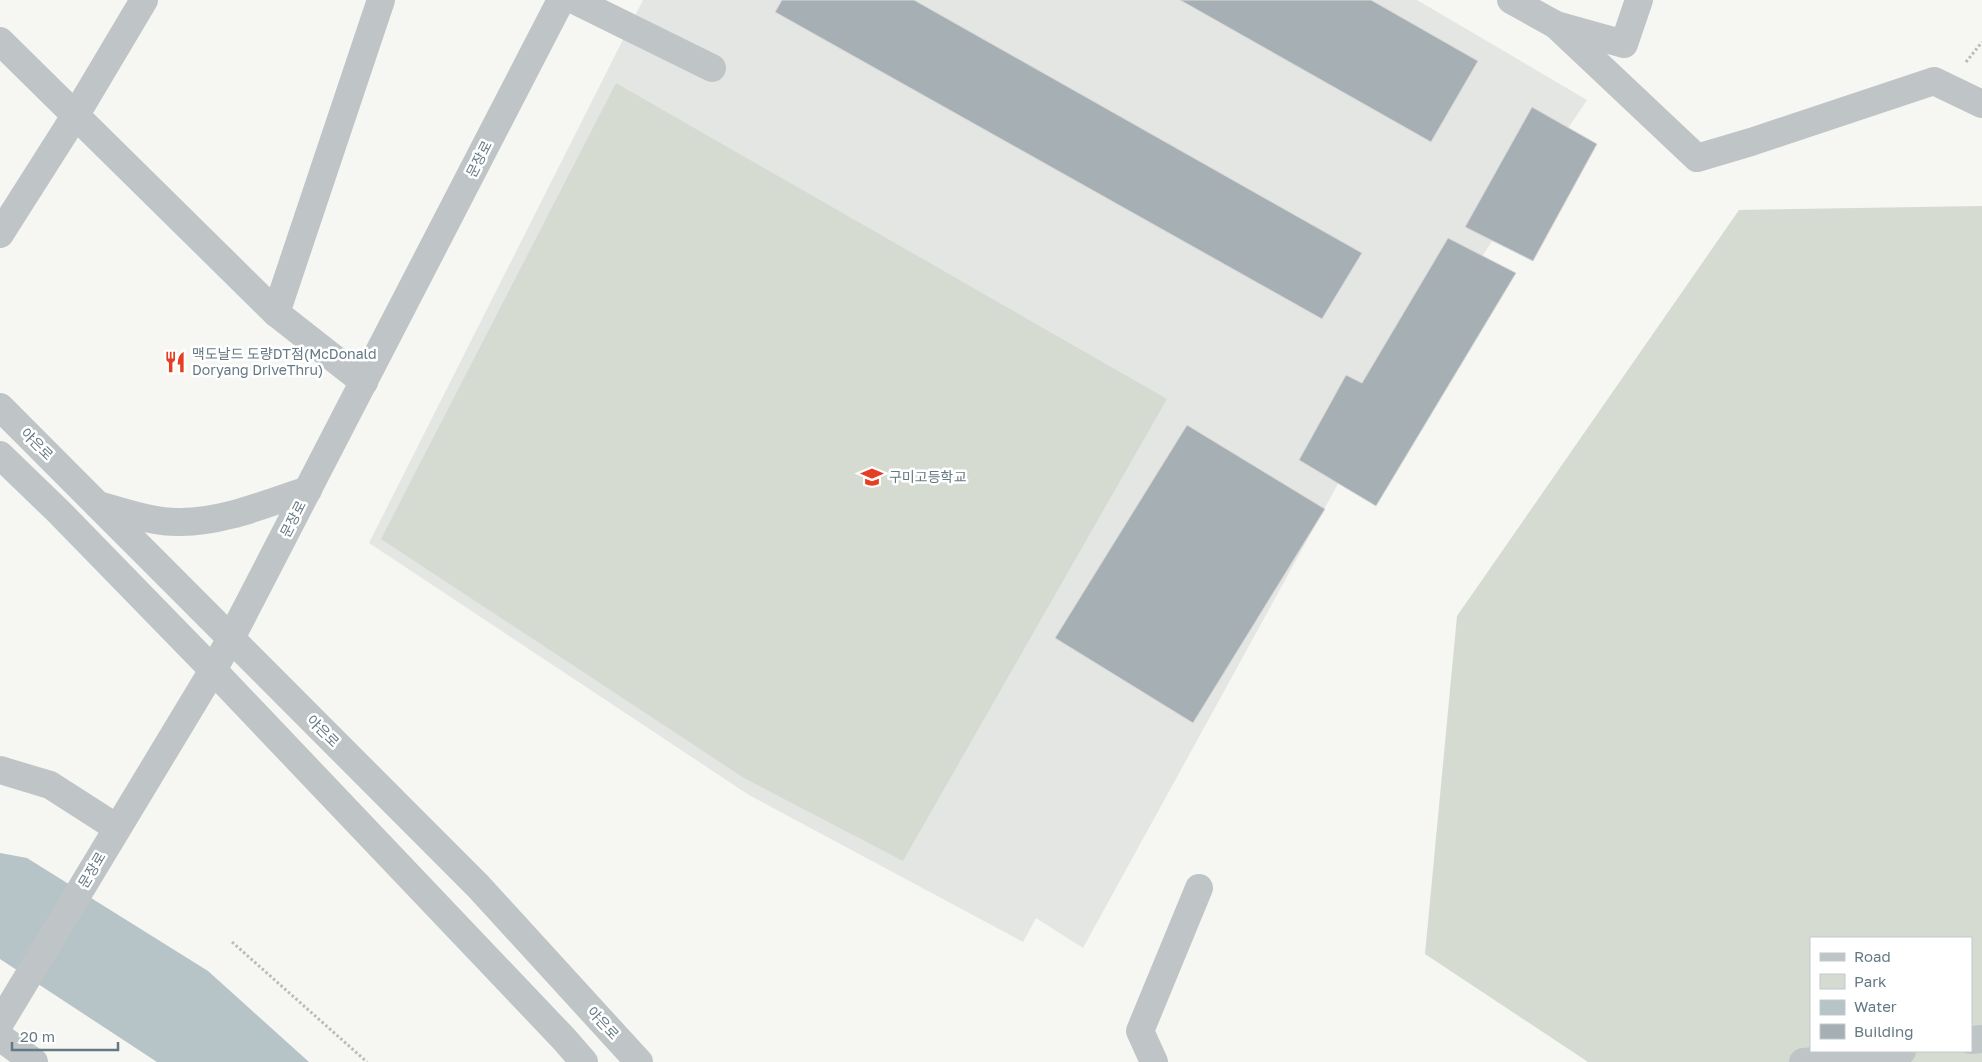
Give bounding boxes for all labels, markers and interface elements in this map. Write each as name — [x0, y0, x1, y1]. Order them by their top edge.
street label: 문장로 — [462, 138, 495, 180]
place label: 맥도날드 도량DT점(McDonald Doryang DriveThru) — [192, 345, 377, 378]
restaurant icon: 맥도날드 도량DT점(McDonald Doryang DriveThru) — [162, 349, 188, 375]
street label: 야은로 — [18, 424, 57, 463]
school or university icon: 구미고등학교 — [859, 464, 885, 490]
place label: 구미고등학교 — [889, 468, 966, 485]
street label: 문장로 — [276, 498, 309, 540]
street label: 야은로 — [304, 711, 343, 750]
street label: 문장로 — [74, 849, 109, 891]
legend — [1810, 937, 1972, 1052]
text: Road — [1854, 947, 1891, 965]
text: Park — [1854, 972, 1887, 990]
text: Water — [1854, 997, 1897, 1015]
street label: 야은로 — [584, 1003, 623, 1043]
scale bar — [12, 1020, 119, 1052]
text: Building — [1854, 1022, 1914, 1040]
text: 20 m — [20, 1027, 55, 1045]

